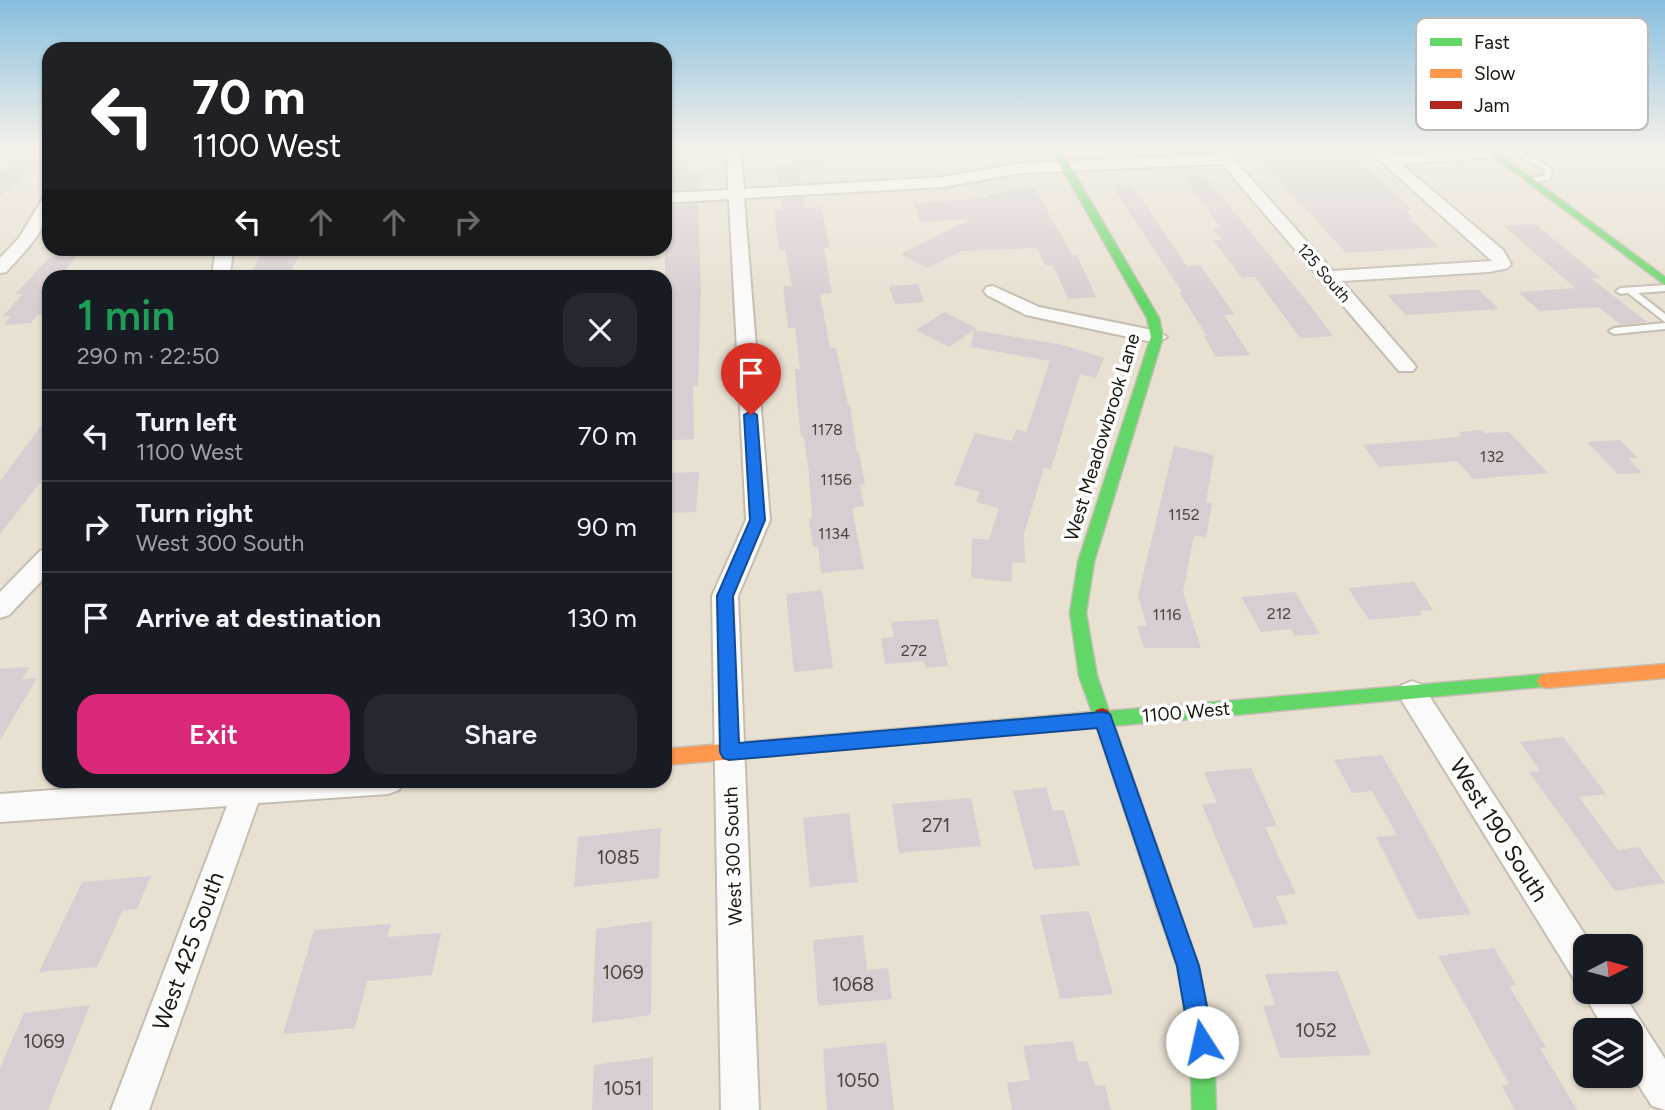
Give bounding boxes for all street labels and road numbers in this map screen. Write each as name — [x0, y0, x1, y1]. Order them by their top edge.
street label: 125 South — [1293, 240, 1355, 306]
street label: West Meadowbrook Lane — [1059, 331, 1145, 543]
street label: 1100 West — [1141, 697, 1231, 727]
street label: West 190 South — [1444, 753, 1554, 907]
street label: West 300 South — [719, 786, 747, 926]
street label: West 425 South — [146, 868, 230, 1034]

